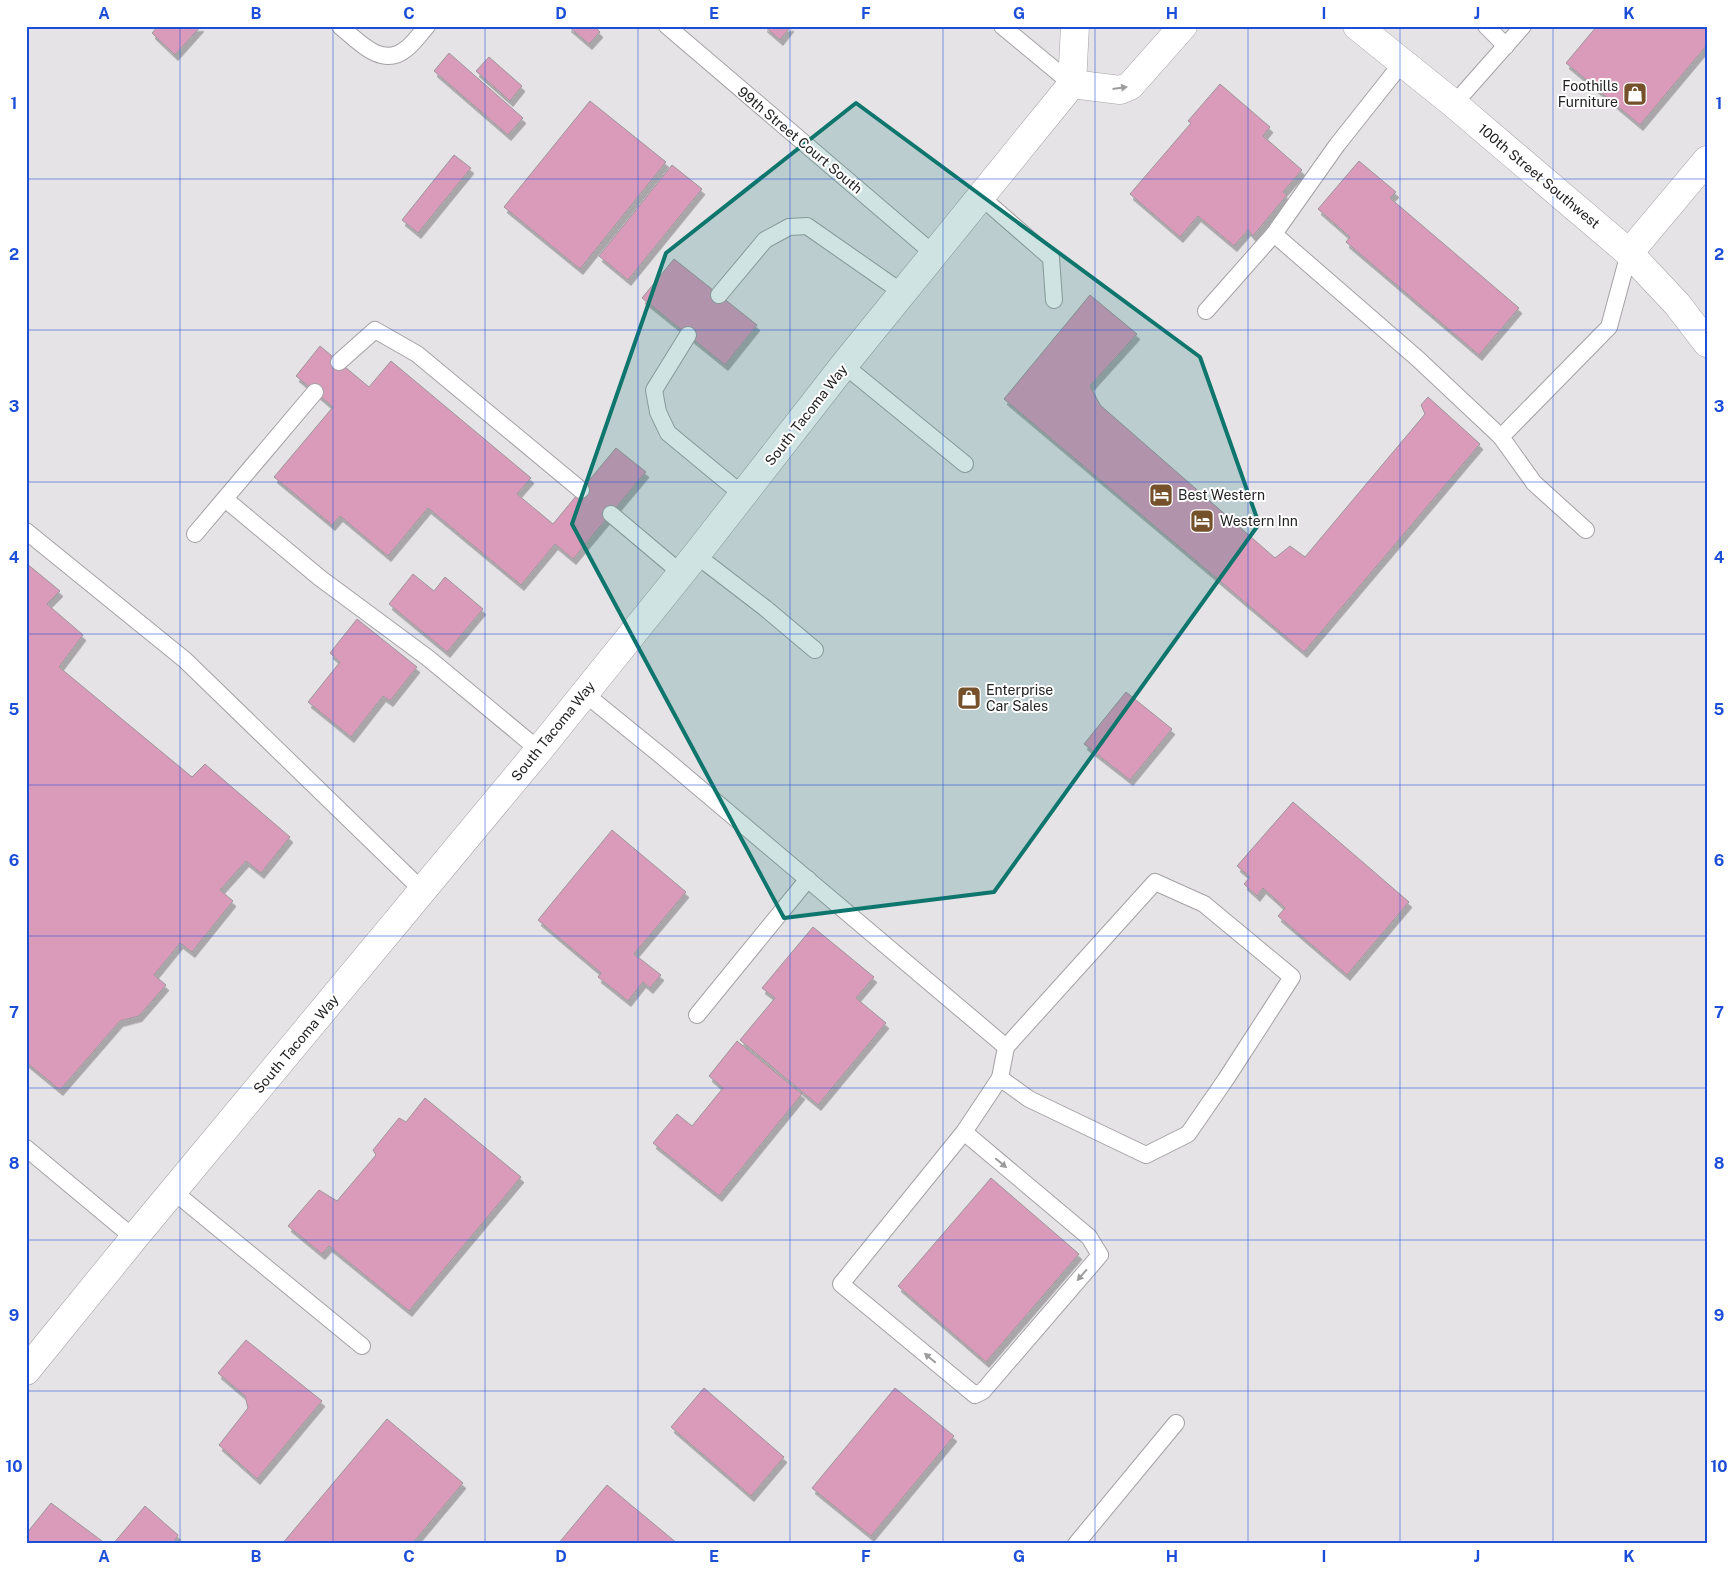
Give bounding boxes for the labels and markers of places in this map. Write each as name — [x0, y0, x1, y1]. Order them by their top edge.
place label: Foothills Furniture — [1558, 78, 1618, 110]
shop icon: Foothills Furniture — [1622, 81, 1648, 107]
hotel icon: Best Western — [1148, 482, 1174, 508]
place label: Best Western — [1178, 487, 1265, 503]
hotel icon: Western Inn — [1189, 508, 1215, 534]
place label: Western Inn — [1220, 513, 1298, 529]
place label: Enterprise Car Sales — [986, 682, 1053, 714]
shop icon: Enterprise Car Sales — [956, 685, 982, 711]

